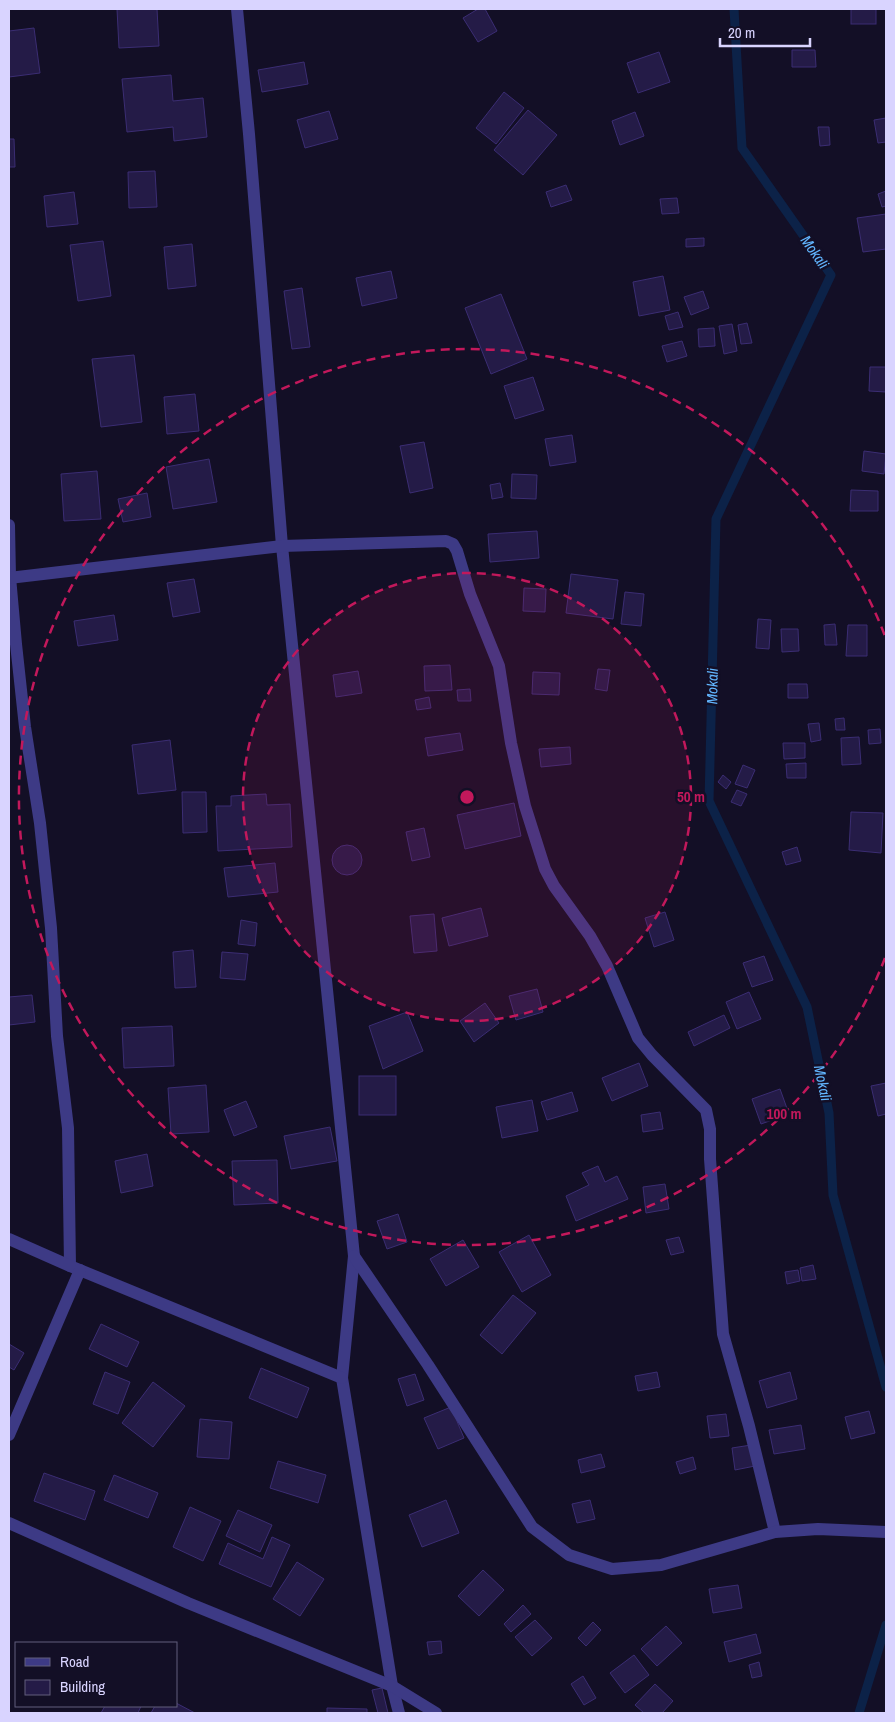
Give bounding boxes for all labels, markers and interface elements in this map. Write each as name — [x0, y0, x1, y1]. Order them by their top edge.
scale bar — [720, 15, 810, 47]
text: 20 m — [728, 22, 755, 43]
water label: Mokali — [796, 231, 834, 273]
water label: Mokali — [701, 667, 723, 704]
text: 50 m — [677, 786, 705, 807]
centre of rings — [458, 788, 476, 806]
water label: Mokali — [809, 1063, 837, 1103]
text: 100 m — [767, 1103, 801, 1124]
legend — [15, 1642, 178, 1707]
text: Road — [60, 1651, 89, 1672]
text: Building — [60, 1676, 105, 1697]

